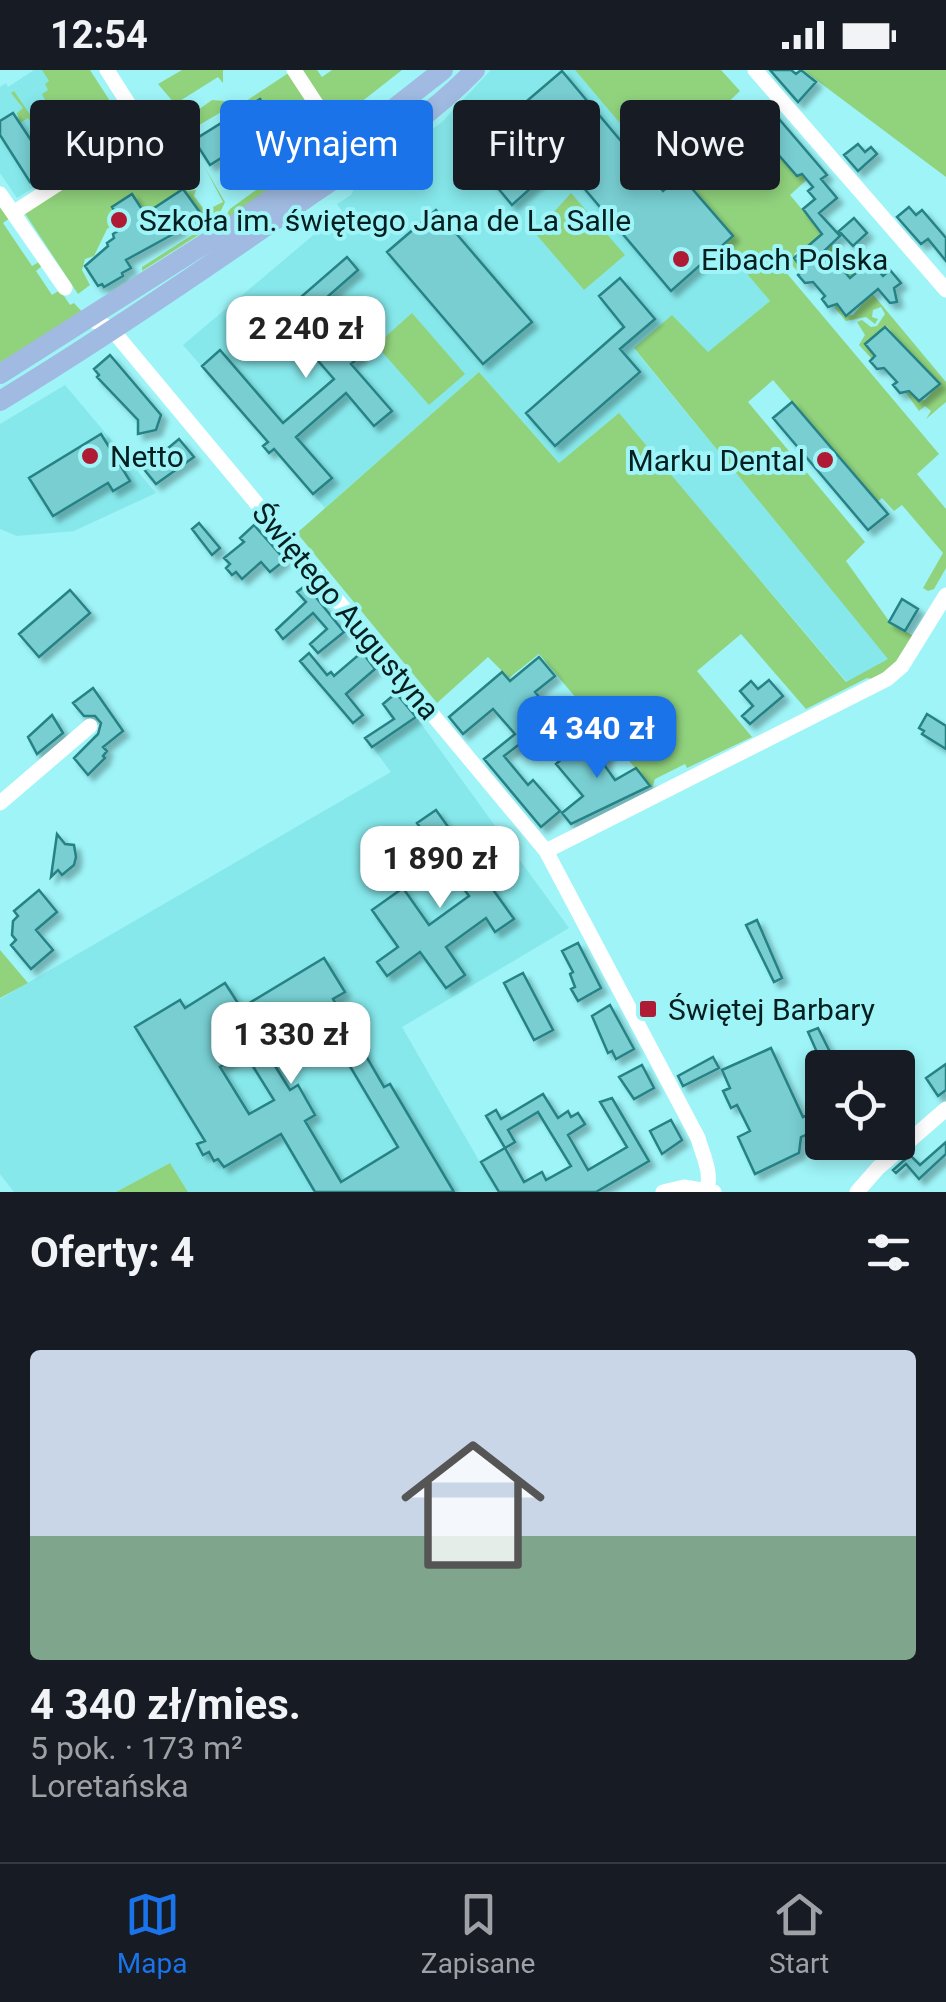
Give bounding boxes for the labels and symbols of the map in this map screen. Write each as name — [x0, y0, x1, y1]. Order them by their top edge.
place label: Szkoła im. świętego Jana de La Salle — [139, 203, 631, 238]
marker: Szkoła im. świętego Jana de La Salle — [108, 209, 130, 231]
place label: Eibach Polska — [701, 242, 888, 277]
marker: Eibach Polska — [670, 248, 692, 270]
pin: 2 240 zł — [203, 296, 409, 381]
place label: Netto — [110, 439, 184, 474]
place label: Marku Dental — [628, 443, 805, 478]
marker: Netto — [79, 445, 101, 467]
marker: Marku Dental — [814, 449, 836, 471]
street label: Świętego Augustyna — [245, 495, 447, 727]
pin: 4 340 zł — [494, 696, 700, 781]
pin: 1 890 zł — [337, 826, 543, 911]
place label: Świętej Barbary — [668, 992, 875, 1027]
marker: Świętej Barbary — [637, 998, 659, 1020]
pin: 1 330 zł — [188, 1002, 394, 1087]

